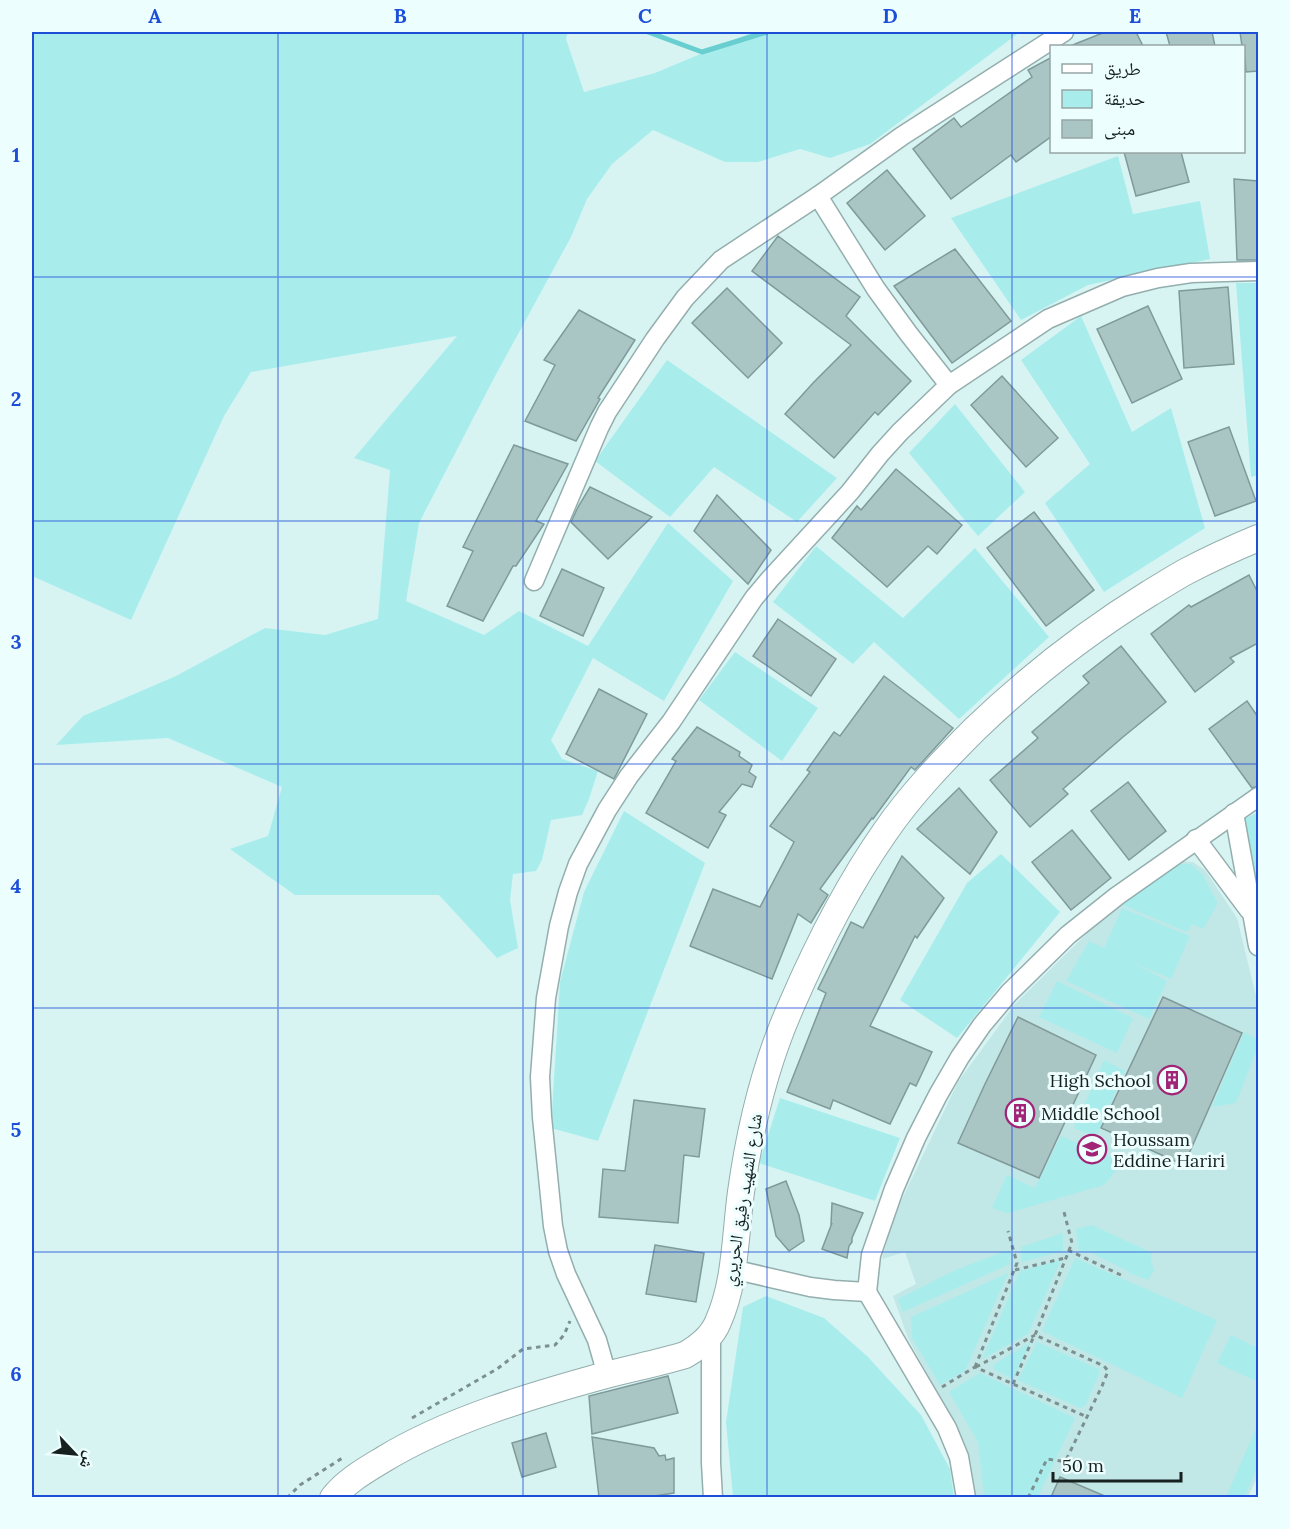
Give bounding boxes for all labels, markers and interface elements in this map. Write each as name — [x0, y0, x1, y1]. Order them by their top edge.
text: A — [148, 3, 162, 28]
text: B — [393, 3, 407, 28]
text: C — [638, 3, 652, 28]
text: D — [882, 3, 898, 28]
text: E — [1129, 3, 1141, 28]
legend — [1050, 45, 1245, 153]
text: طريق — [1104, 57, 1141, 80]
text: حديقة — [1104, 87, 1145, 110]
text: مبنى — [1104, 117, 1135, 140]
text: 1 — [12, 142, 20, 167]
text: 2 — [11, 386, 21, 411]
text: 3 — [10, 629, 22, 654]
text: 4 — [11, 873, 22, 898]
building icon: High School — [1156, 1064, 1188, 1096]
place label: High School — [1050, 1069, 1151, 1092]
building icon: Middle School — [1004, 1097, 1036, 1129]
place label: Middle School — [1041, 1102, 1160, 1125]
street label: شارع الشهيد رفيق الحريري — [717, 1112, 771, 1289]
text: 5 — [11, 1117, 22, 1142]
place label: Houssam Eddine Hariri — [1113, 1128, 1225, 1172]
school or university icon: Houssam Eddine Hariri — [1076, 1133, 1108, 1165]
text: 6 — [10, 1361, 22, 1386]
north arrow — [45, 1424, 105, 1484]
scale bar — [1053, 1445, 1180, 1483]
text: ش — [76, 1449, 101, 1473]
text: 50 m — [1062, 1454, 1104, 1477]

